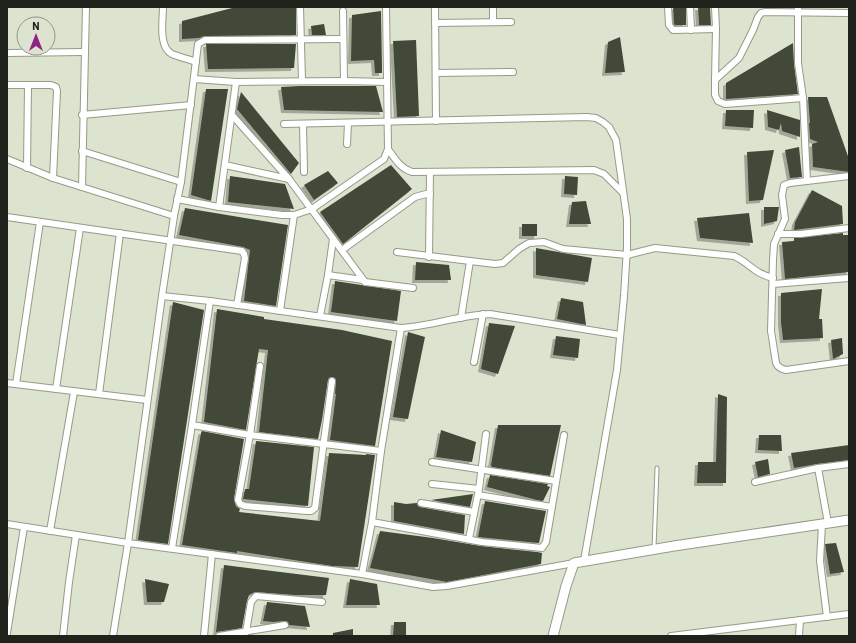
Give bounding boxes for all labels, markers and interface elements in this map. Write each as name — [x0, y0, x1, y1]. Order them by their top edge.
north arrow — [16, 16, 56, 56]
text: N — [32, 19, 40, 32]

